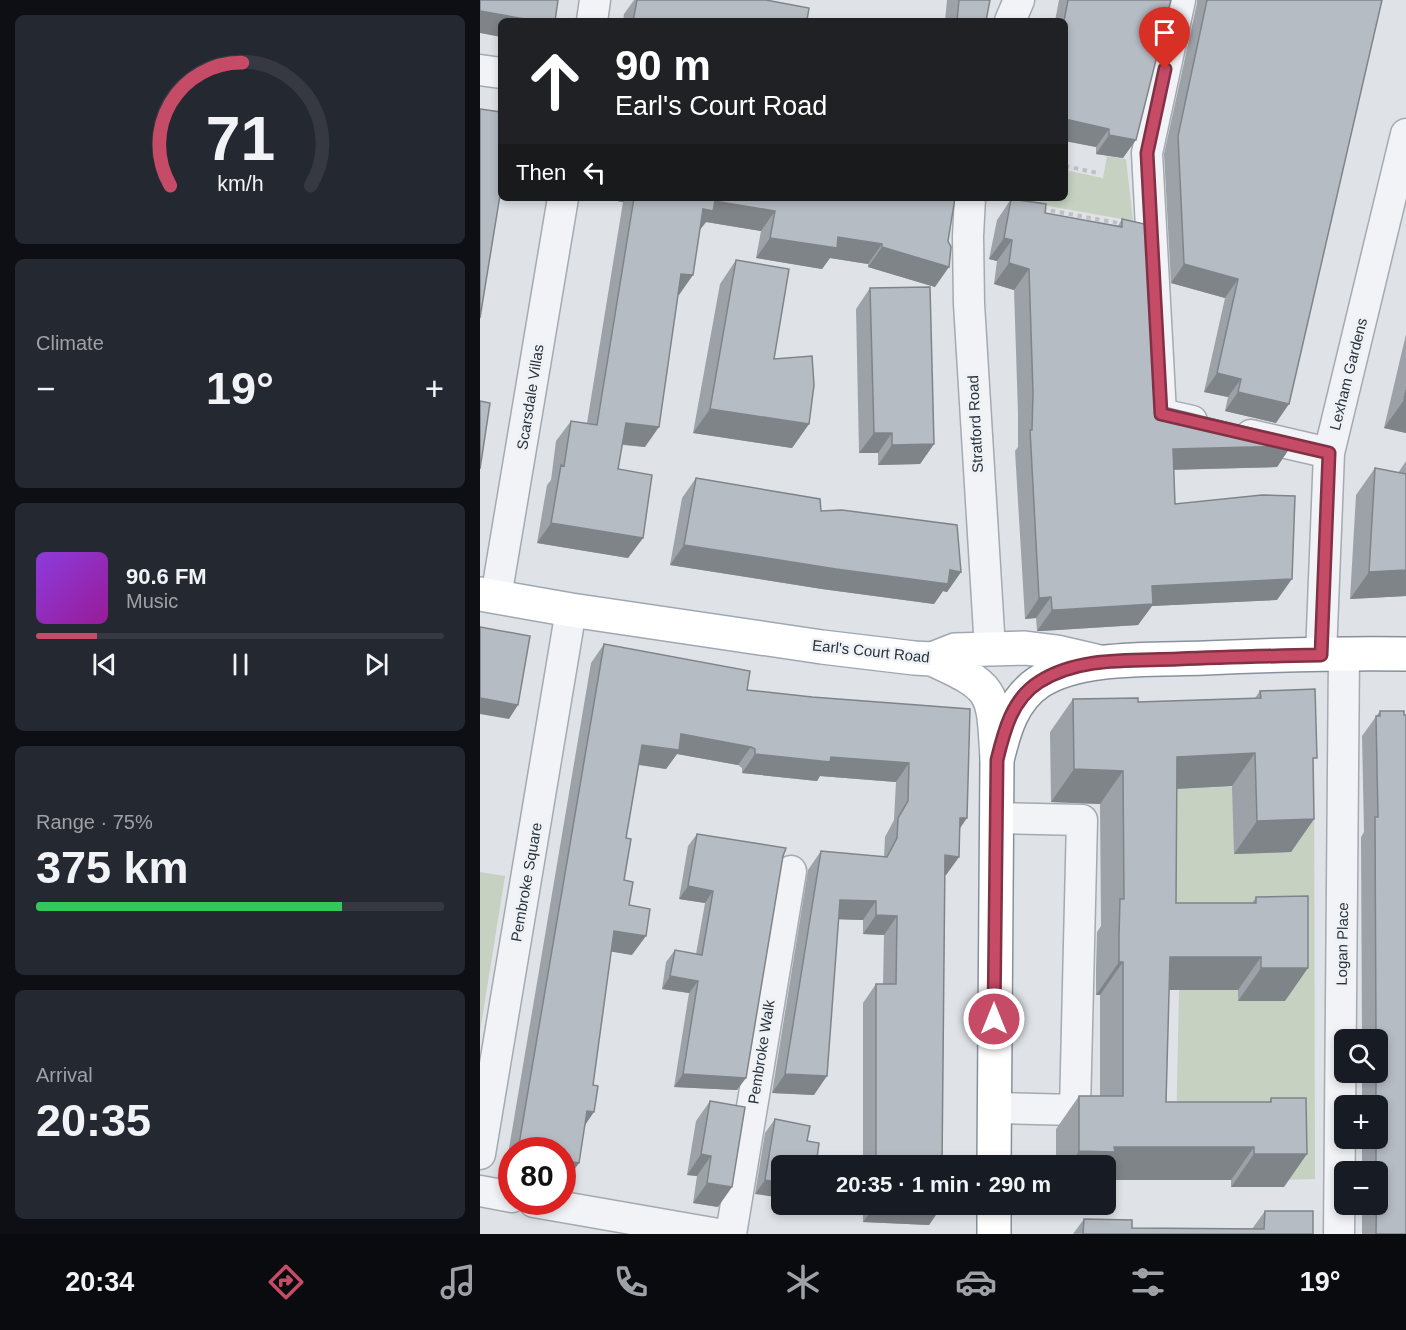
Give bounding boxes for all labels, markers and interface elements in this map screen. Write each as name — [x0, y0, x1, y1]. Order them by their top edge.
pin — [1139, 7, 1190, 69]
icon: arrive — [1148, 16, 1181, 49]
icon: ahead — [516, 42, 594, 120]
text: 90 m — [615, 42, 711, 89]
text: Earl's Court Road — [615, 91, 827, 121]
text: 71 — [205, 105, 275, 174]
icon: left — [578, 156, 611, 189]
text: Then — [516, 160, 566, 185]
text: km/h — [217, 173, 263, 197]
street label: Lexham Gardens — [1326, 316, 1370, 432]
text: Climate — [36, 332, 104, 354]
street label: Scarsdale Villas — [513, 343, 547, 451]
text: 19° — [206, 363, 274, 414]
text: − — [36, 370, 55, 407]
text: + — [425, 370, 444, 407]
street label: Stratford Road — [964, 375, 986, 473]
text: 90.6 FM — [126, 564, 207, 589]
text: Music — [126, 590, 178, 612]
street label: Earl's Court Road — [811, 636, 931, 666]
icon: previous — [88, 648, 121, 681]
icon: pause — [224, 648, 257, 681]
icon: next — [360, 648, 393, 681]
text: Range · 75% — [36, 811, 153, 833]
street label: Pembroke Square — [507, 821, 545, 943]
text: 375 km — [36, 842, 189, 893]
street label: Logan Place — [1333, 902, 1351, 986]
position arrow — [962, 987, 1026, 1051]
street label: Pembroke Walk — [744, 998, 778, 1105]
map controls — [1334, 1029, 1388, 1215]
button: search — [1334, 1029, 1388, 1083]
text: Arrival — [36, 1064, 93, 1086]
text: 20:35 — [36, 1095, 151, 1146]
button: + — [1334, 1095, 1388, 1149]
speed limit sign: 80 — [498, 1137, 576, 1215]
button: − — [1334, 1161, 1388, 1215]
text: 20:35 · 1 min · 290 m — [836, 1172, 1051, 1197]
icon: directions — [265, 1261, 307, 1303]
icon: music — [437, 1261, 479, 1303]
icon: phone — [610, 1261, 652, 1303]
icon: climate — [782, 1261, 824, 1303]
icon: car — [955, 1261, 997, 1303]
icon: filters — [1127, 1261, 1169, 1303]
text: 20:34 — [65, 1267, 134, 1297]
text: 19° — [1300, 1267, 1341, 1297]

